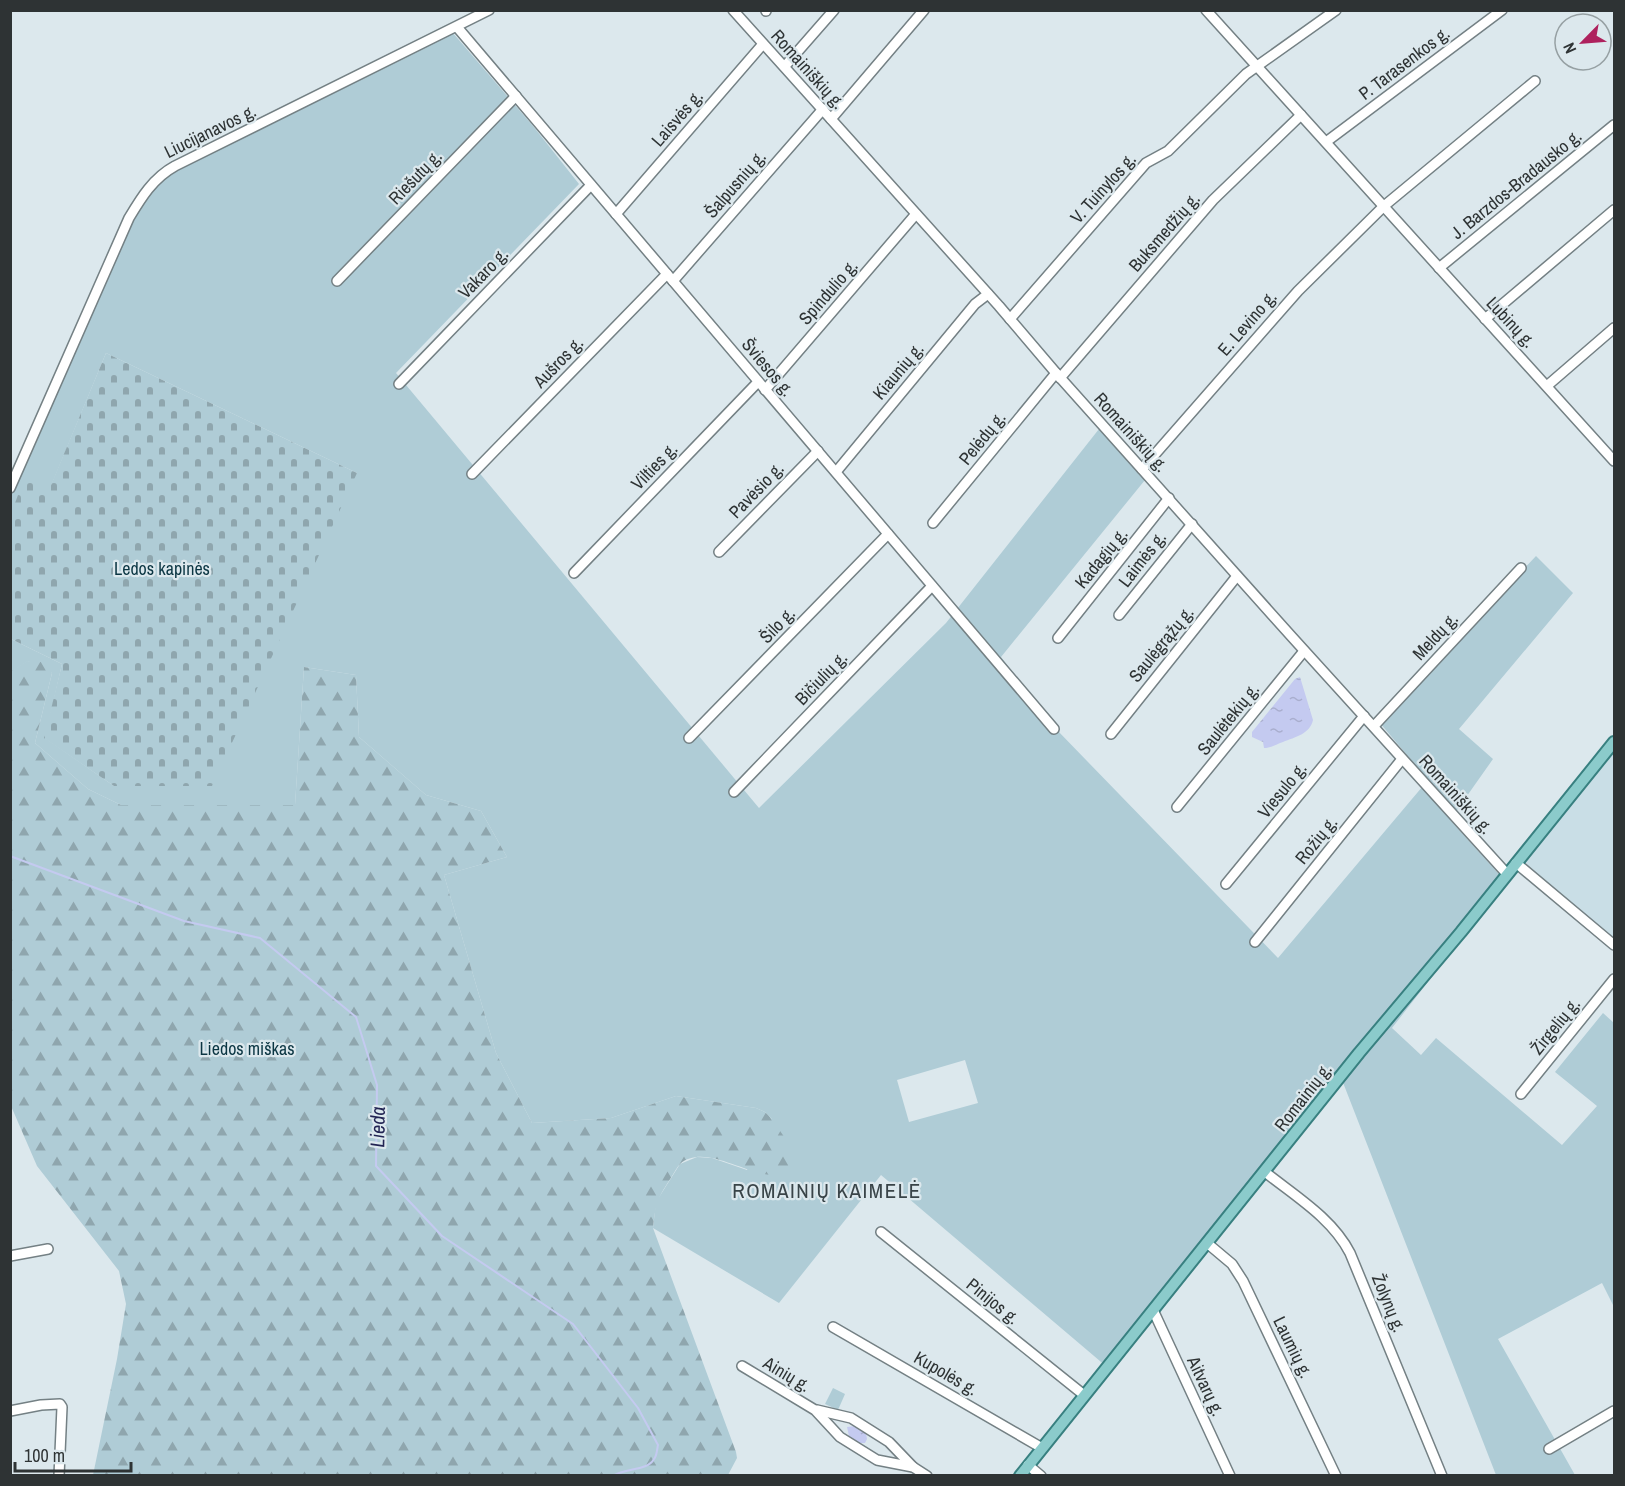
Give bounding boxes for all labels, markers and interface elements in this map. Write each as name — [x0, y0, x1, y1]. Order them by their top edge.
north arrow — [1553, 12, 1613, 72]
street label: P. Tarasenkos g. — [1353, 20, 1455, 106]
street label: Romainiškių g. — [765, 24, 851, 114]
text: N — [1557, 39, 1581, 57]
street label: Laisvės g. — [645, 84, 709, 152]
street label: Liucijanavos g. — [160, 98, 260, 164]
street label: J. Barzdos-Bradausko g. — [1445, 123, 1587, 245]
street label: Riešutų g. — [383, 144, 447, 210]
street label: Šalpusnių g. — [699, 145, 771, 223]
street label: V. Tuinylos g. — [1064, 147, 1142, 229]
street label: Buksmedžių g. — [1123, 187, 1205, 277]
street label: Vakaro g. — [452, 242, 514, 304]
street label: Spindulio g. — [793, 254, 863, 330]
street label: E. Levino g. — [1212, 285, 1282, 361]
street label: Lubinų g. — [1481, 291, 1541, 353]
street label: Aušros g. — [527, 331, 589, 394]
street label: Šviesos g. — [736, 333, 800, 401]
street label: Kiaunių g. — [867, 337, 929, 405]
street label: Romainiškių g. — [1088, 387, 1174, 477]
street label: Pelėdų g. — [953, 406, 1011, 470]
street label: Vilties g. — [625, 437, 683, 495]
street label: Pavėsio g. — [723, 456, 789, 524]
street label: Kadagių g. — [1069, 522, 1133, 594]
street label: Laimės g. — [1112, 526, 1172, 592]
park label: Ledos kapinės — [114, 556, 210, 581]
street label: Šilo g. — [753, 601, 801, 649]
street label: Saulėgrąžų g. — [1123, 601, 1199, 687]
street label: Meldų g. — [1407, 607, 1463, 665]
street label: Bičiulių g. — [789, 646, 853, 710]
street label: Saulėtekių g. — [1191, 678, 1265, 760]
street label: Romainiškių g. — [1413, 749, 1499, 839]
street label: Viesulo g. — [1252, 757, 1312, 823]
street label: Rožių g. — [1289, 811, 1343, 869]
street label: Žirgelių g. — [1524, 992, 1586, 1060]
park label: Liedos miškas — [199, 1036, 295, 1061]
street label: Romainių g. — [1268, 1058, 1338, 1136]
water label: Lieda — [363, 1106, 391, 1148]
district label: ROMAINIŲ KAIMELĖ — [732, 1176, 922, 1205]
street label: Žolynų g. — [1366, 1270, 1412, 1336]
street label: Pinijos g. — [961, 1272, 1025, 1330]
street label: Laumių g. — [1267, 1312, 1319, 1382]
street label: Kupolės g. — [910, 1345, 982, 1401]
street label: Ainių g. — [758, 1350, 815, 1398]
street label: Aitvarų g. — [1181, 1351, 1231, 1420]
scale bar — [15, 1435, 130, 1473]
text: 100 m — [24, 1443, 65, 1468]

